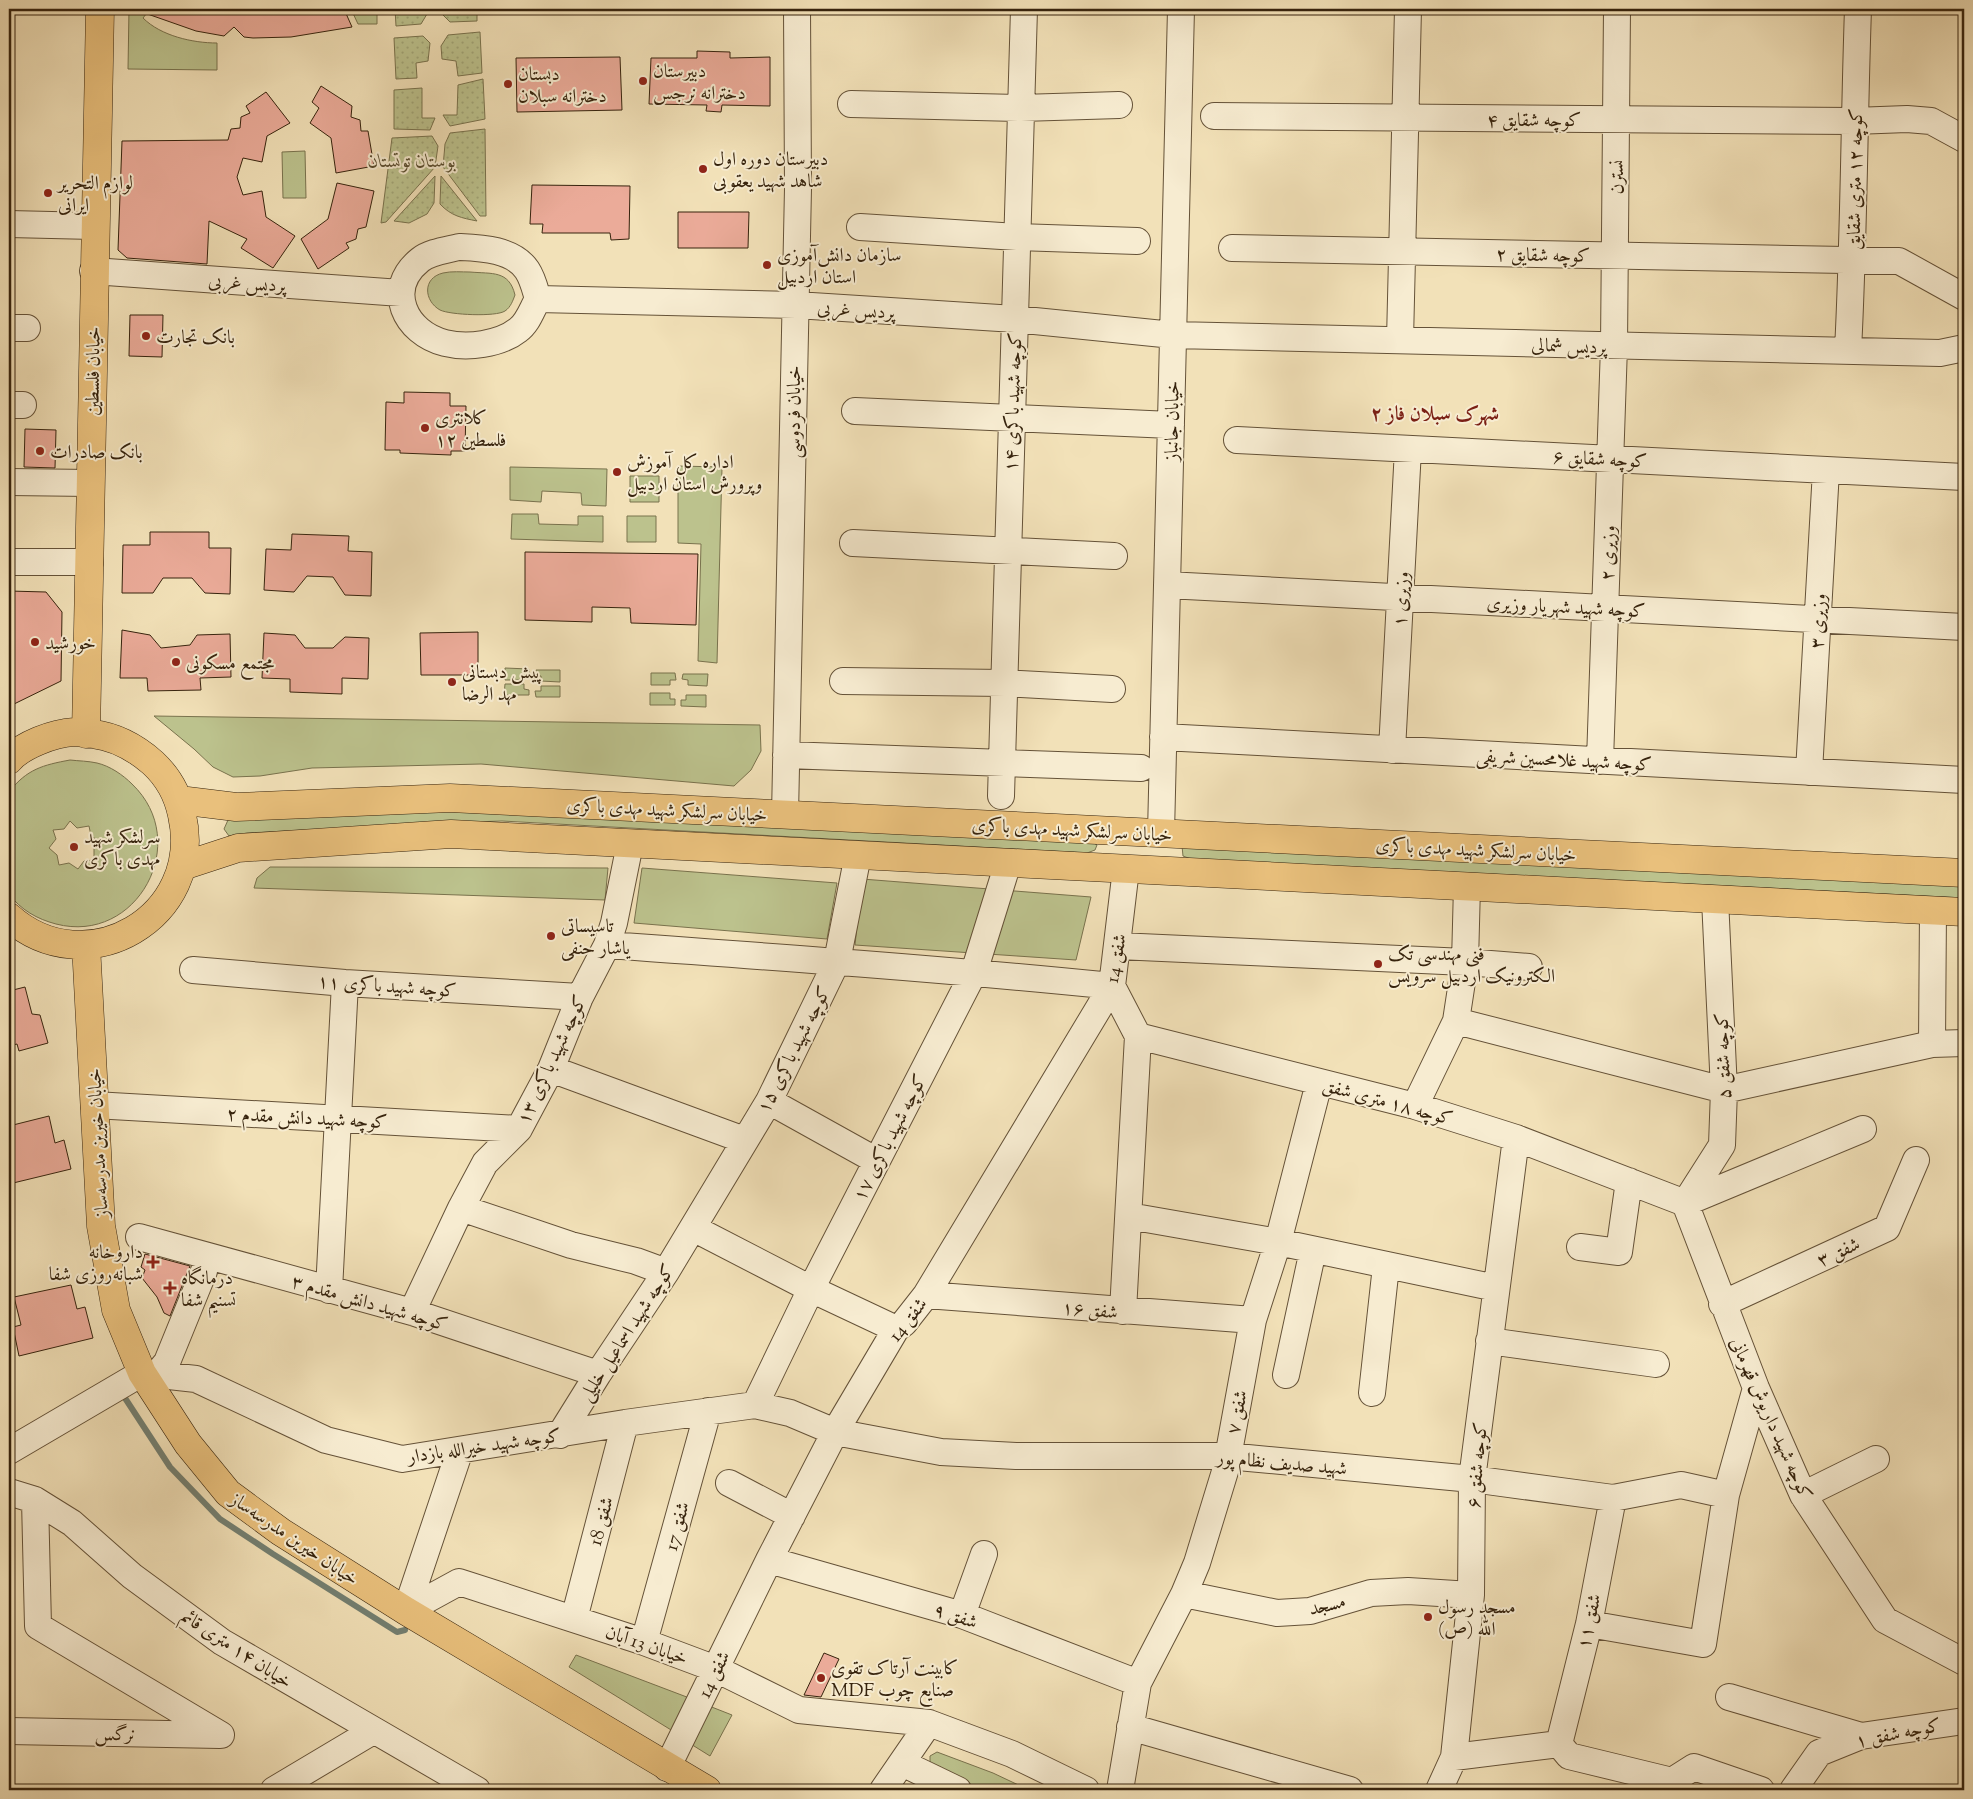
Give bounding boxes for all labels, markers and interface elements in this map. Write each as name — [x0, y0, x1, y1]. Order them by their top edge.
place label: دبیرستان دخترانه نرجس — [653, 59, 746, 108]
place label: دبستان دخترانه سبلان — [518, 62, 607, 111]
marker: دبیرستان دخترانه نرجس — [637, 75, 649, 87]
marker: دبستان دخترانه سبلان — [502, 78, 514, 90]
street label: کوچه شقایق ۴ — [1487, 108, 1581, 135]
street label: کوچه ۱۲ متری شقایق — [1842, 108, 1871, 250]
place label: دبیرستان دوره اول شاهد شهید یعقوبی — [713, 147, 828, 196]
park label: بوستان توتستان — [368, 149, 457, 176]
street label: نسترن — [1605, 159, 1632, 195]
marker: دبیرستان دوره اول شاهد شهید یعقوبی — [697, 163, 709, 175]
place label: لوازم التحریر ایرانی — [56, 171, 133, 220]
marker: لوازم التحریر ایرانی — [42, 187, 54, 199]
street label: کوچه شقایق ۲ — [1495, 242, 1590, 271]
place label: سازمان دانش‌آموزی استان اردبیل — [777, 243, 902, 292]
marker: سازمان دانش‌آموزی استان اردبیل — [761, 259, 773, 271]
street label: پردیس غربی — [207, 268, 288, 301]
street label: پردیس غربی — [816, 295, 897, 328]
place label: بانک تجارت — [156, 325, 235, 352]
street label: خیابان فلسطین — [80, 326, 109, 416]
marker: بانک تجارت — [140, 330, 152, 342]
street label: کوچه شهید باکری ۱۴ — [999, 332, 1030, 472]
street label: پردیس شمالی — [1531, 333, 1609, 362]
street label: خیابان فردوسی — [782, 366, 809, 459]
street label: خیابان جانباز — [1159, 381, 1188, 464]
district label: شهرک سبلان فاز ۲ — [1371, 401, 1499, 430]
place label: کلانتری ۱۲ فلسطین — [435, 406, 506, 455]
marker: کلانتری ۱۲ فلسطین — [419, 422, 431, 434]
place label: بانک صادرات — [50, 440, 143, 467]
marker: بانک صادرات — [34, 445, 46, 457]
street label: کوچه شقایق ۶ — [1552, 445, 1648, 476]
place label: اداره کل آموزش وپرورش استان اردبیل — [627, 450, 762, 499]
marker: اداره کل آموزش وپرورش استان اردبیل — [611, 466, 623, 478]
street label: وزیری ۲ — [1595, 525, 1624, 581]
street label: وزیری ۱ — [1388, 571, 1417, 628]
street label: کوچه شهید شهریار وزیری — [1486, 591, 1646, 626]
street label: وزیری ۳ — [1805, 593, 1834, 650]
place label: خورشید — [45, 631, 96, 658]
marker: خورشید — [29, 636, 41, 648]
place label: مجتمع مسکونی — [186, 651, 275, 680]
marker: مجتمع مسکونی — [170, 656, 182, 668]
place label: پیش دبستانی مهد الرضا — [462, 660, 542, 709]
marker: پیش دبستانی مهد الرضا — [446, 676, 458, 688]
street label: کوچه شهید غلامحسین شریفی — [1475, 743, 1653, 780]
street label: خیابان سرلشکر شهید مهدی باکری — [566, 793, 768, 830]
street label: خیابان سرلشکر شهید مهدی باکری — [971, 813, 1173, 850]
place label: سرلشکر شهید مهدی باکری — [84, 825, 161, 874]
street label: خیابان سرلشکر شهید مهدی باکری — [1375, 833, 1577, 870]
marker: سرلشکر شهید مهدی باکری — [68, 841, 80, 853]
place label: تاسیساتی یاشار حنفی — [561, 914, 631, 963]
marker: تاسیساتی یاشار حنفی — [545, 930, 557, 942]
street label: شفق 14 — [1100, 932, 1135, 985]
place label: فنی مهندسی تک الکترونیک اردبیل سرویس — [1388, 942, 1555, 991]
marker: فنی مهندسی تک الکترونیک اردبیل سرویس — [1372, 958, 1384, 970]
street label: کوچه شهید باکری ۱۱ — [316, 969, 457, 1006]
street label: کوچه شهید باکری ۱۵ — [752, 982, 839, 1118]
street label: کوچه شهید باکری ۱۳ — [512, 991, 595, 1129]
street label: کوچه شفق ۵ — [1709, 1012, 1740, 1100]
street label: خیابان خیرین مدرسه‌ساز — [82, 1067, 117, 1220]
street label: کوچه شهید باکری ۱۷ — [848, 1070, 935, 1206]
street label: کوچه ۱۸ متری شفق — [1319, 1073, 1456, 1134]
street label: کوچه شهید دانش مقدم ۲ — [226, 1102, 388, 1138]
street label: شفق ۳ — [1813, 1232, 1865, 1275]
place label: داروخانه شبانه‌روزی شفا — [49, 1240, 143, 1289]
marker: داروخانه شبانه‌روزی شفا — [147, 1256, 159, 1268]
street label: کوچه شهید اسماعیل خلیلی — [573, 1259, 683, 1407]
place label: درمانگاه تسنیم شفا — [181, 1265, 236, 1319]
street label: کوچه شهید دانش مقدم ۳ — [288, 1269, 450, 1341]
marker: درمانگاه تسنیم شفا — [163, 1281, 177, 1295]
street label: شفق 14 — [883, 1293, 935, 1348]
street label: شفق ۱۶ — [1061, 1296, 1119, 1327]
street label: کوچه شهید داریوش قهرمانی — [1722, 1333, 1818, 1505]
street label: شفق ۷ — [1221, 1388, 1256, 1437]
street label: کوچه شفق ۶ — [1461, 1421, 1496, 1509]
street label: کوچه شهید خیرالله بازدار — [404, 1423, 563, 1472]
street label: شهید صدیف نظام پور — [1213, 1445, 1348, 1485]
street label: خیابان خیرین مدرسه‌ساز — [222, 1486, 363, 1593]
street label: شفق 18 — [583, 1494, 622, 1549]
street label: شفق 17 — [659, 1499, 698, 1554]
street label: مسجد — [1306, 1589, 1349, 1624]
street label: شفق ۱۱ — [1571, 1591, 1609, 1652]
place label: مسجد رسول الله (ص) — [1438, 1595, 1516, 1644]
street label: شفق ۹ — [930, 1598, 981, 1637]
street label: خیابان ۱۴ متری قائم — [174, 1604, 297, 1697]
marker: مسجد رسول الله (ص) — [1422, 1611, 1434, 1623]
street label: خیابان 13 آبان — [601, 1620, 691, 1673]
street label: شفق 14 — [692, 1647, 738, 1703]
place label: کابینت آرتاک تقوی MDF صنایع چوب — [831, 1656, 959, 1707]
marker: کابینت آرتاک تقوی MDF صنایع چوب — [815, 1672, 827, 1684]
street label: کوچه شفق ۱ — [1853, 1713, 1944, 1756]
street label: نرگس — [94, 1722, 135, 1749]

